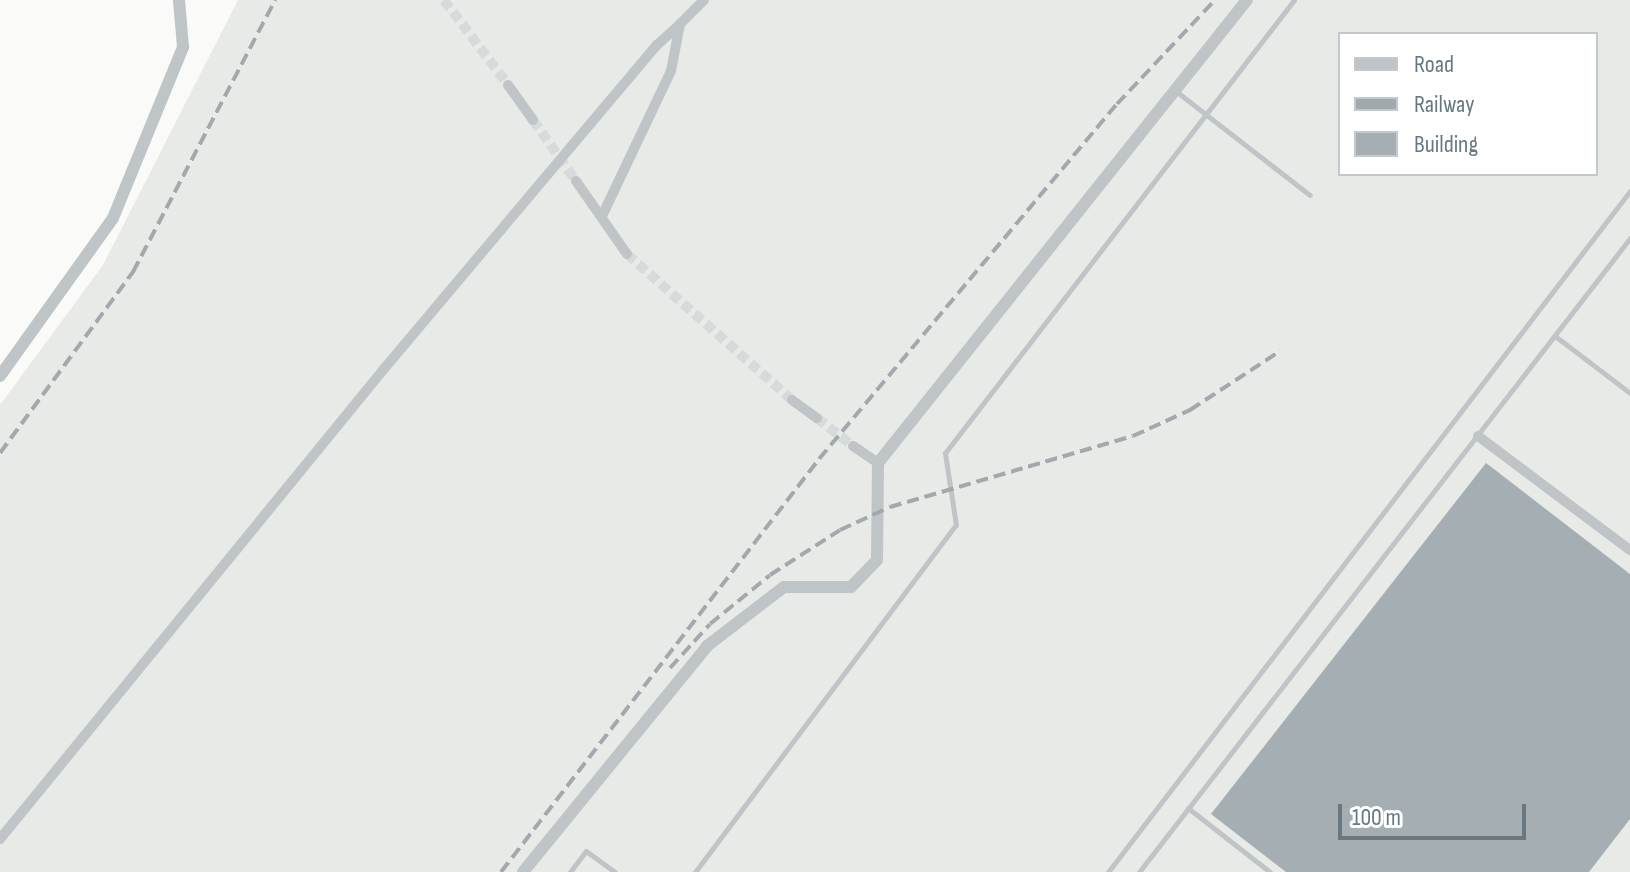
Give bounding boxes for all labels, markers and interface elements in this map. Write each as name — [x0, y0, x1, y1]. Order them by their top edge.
legend — [1338, 32, 1598, 176]
text: Road — [1414, 50, 1454, 79]
text: Railway — [1414, 90, 1474, 119]
text: Building — [1414, 130, 1478, 159]
scale bar — [1342, 788, 1530, 838]
text: 100 m — [1352, 803, 1401, 832]

